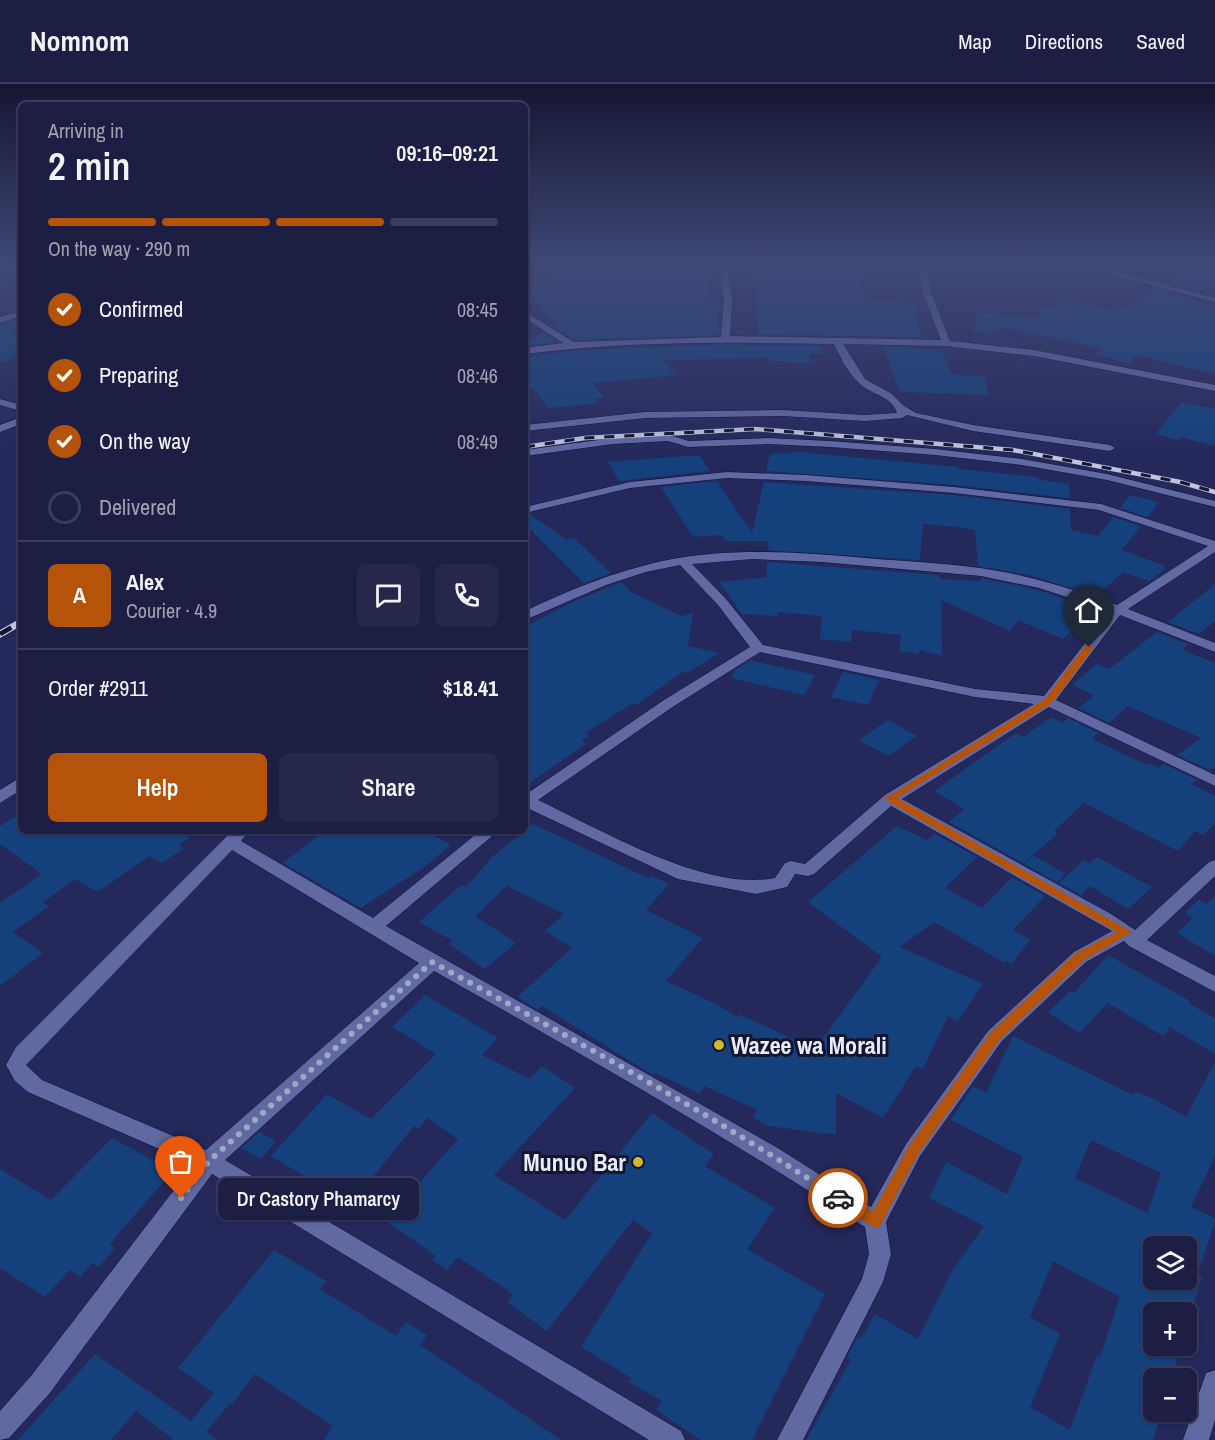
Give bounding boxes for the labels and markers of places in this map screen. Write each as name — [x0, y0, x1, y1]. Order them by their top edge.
pin — [1063, 585, 1114, 647]
place label: Wazee wa Morali — [731, 1029, 887, 1061]
marker: Wazee wa Morali — [712, 1038, 726, 1052]
pin — [155, 1136, 206, 1198]
place label: Munuo Bar — [523, 1146, 626, 1178]
marker: Munuo Bar — [631, 1155, 645, 1169]
callout: Dr Castory Phamarcy — [217, 1177, 418, 1219]

